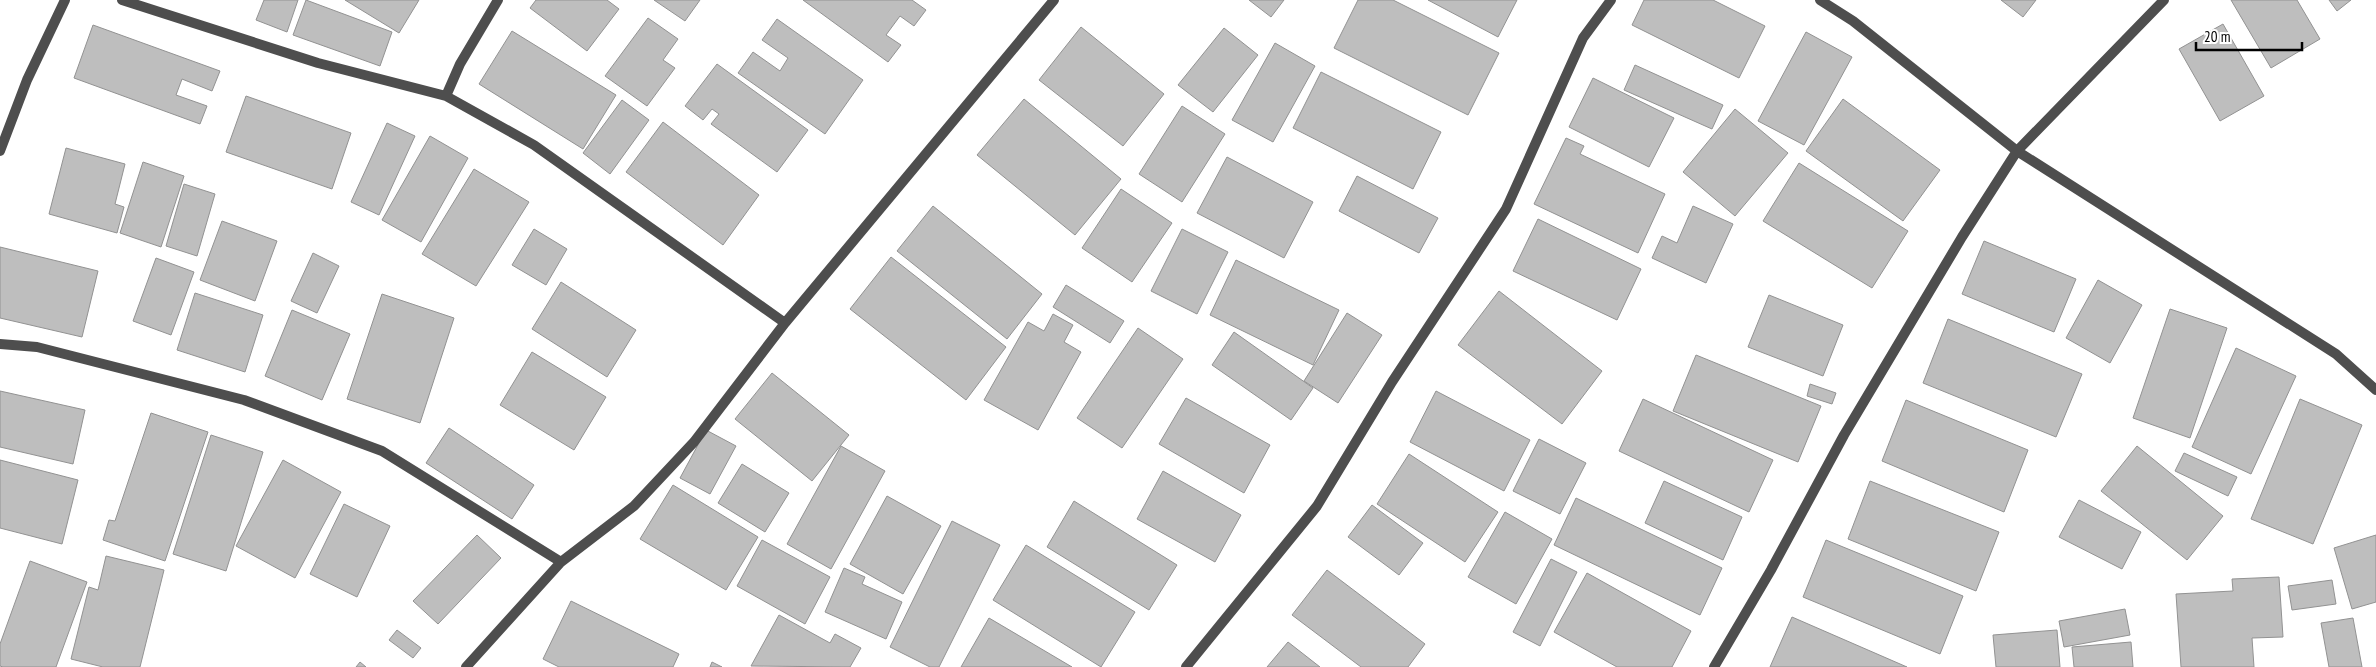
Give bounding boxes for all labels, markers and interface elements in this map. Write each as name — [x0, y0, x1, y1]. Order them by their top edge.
scale bar — [2196, 20, 2302, 52]
text: 20 m — [2204, 27, 2230, 46]

